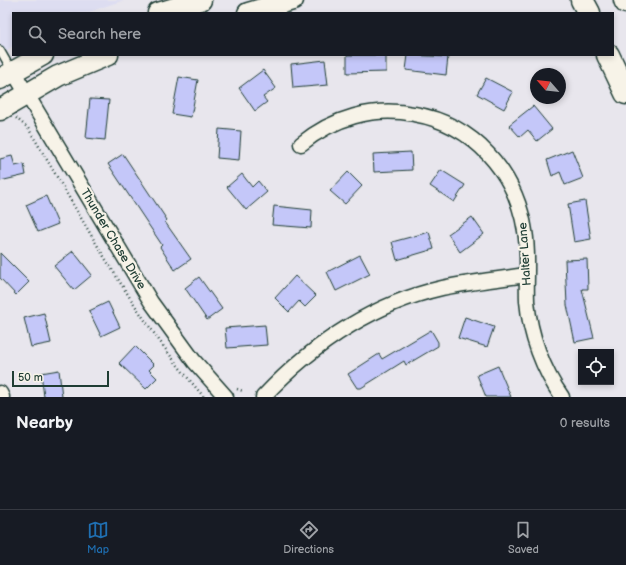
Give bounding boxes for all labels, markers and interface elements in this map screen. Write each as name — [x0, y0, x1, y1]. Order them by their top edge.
search box — [12, 12, 614, 56]
icon: search — [26, 23, 48, 45]
text: Search here — [58, 25, 141, 44]
north arrow — [530, 68, 566, 104]
street label: Thunder Chase Drive — [77, 186, 149, 292]
street label: Halter Lane — [515, 222, 535, 286]
map controls — [578, 349, 614, 385]
button: locate — [578, 349, 614, 385]
scale bar — [12, 369, 109, 388]
text: 50 m — [18, 371, 43, 384]
text: Nearby — [16, 413, 73, 433]
text: 0 results — [560, 415, 610, 431]
tab: Map — [87, 519, 109, 556]
tab: Directions — [283, 519, 334, 556]
tab: Saved — [508, 519, 539, 556]

